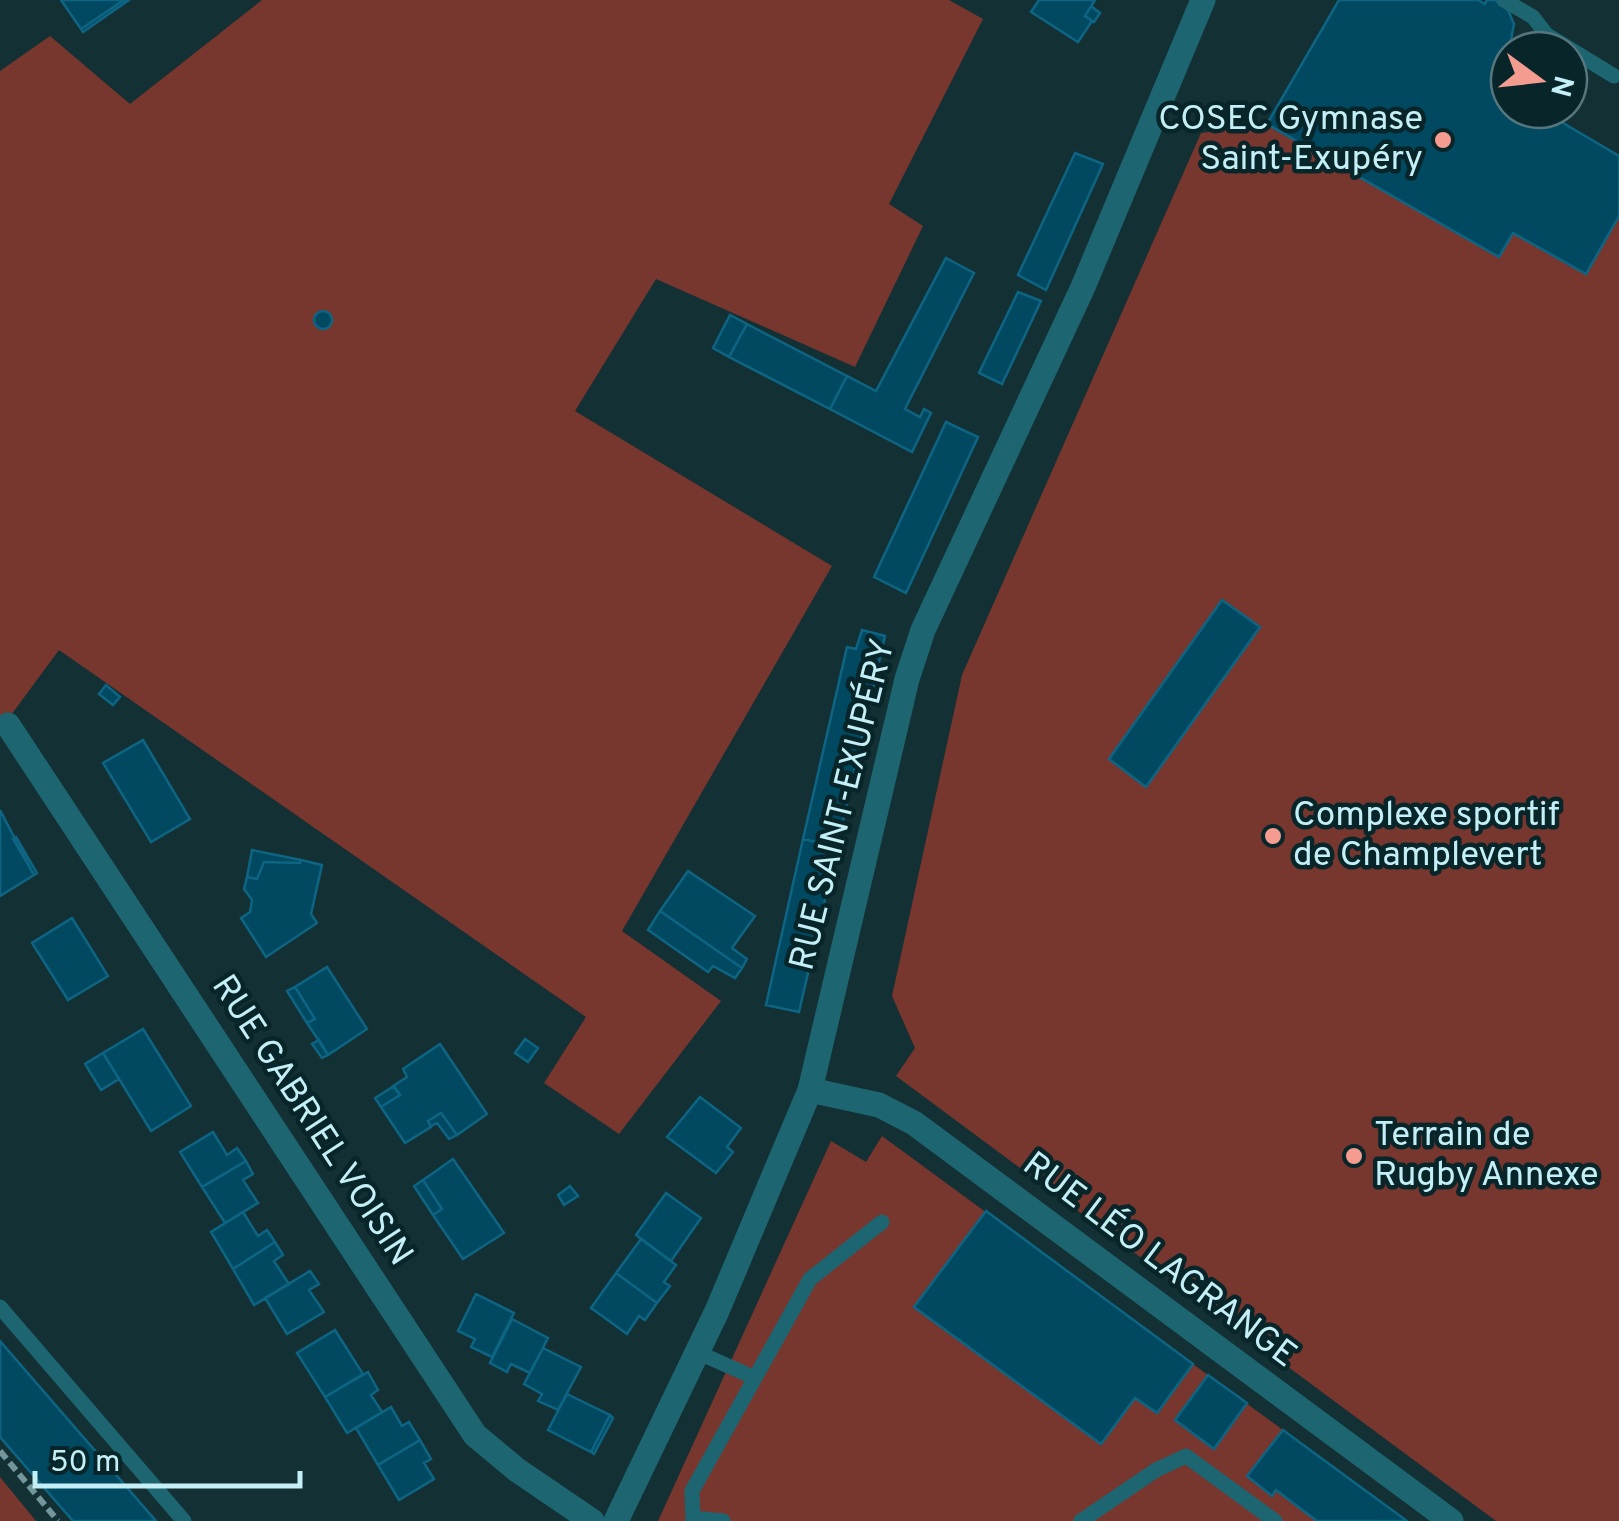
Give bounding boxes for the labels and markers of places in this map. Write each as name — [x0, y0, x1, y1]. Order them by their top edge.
place label: COSEC Gymnase Saint-Exupéry — [1158, 98, 1423, 182]
marker: COSEC Gymnase Saint-Exupéry — [1432, 129, 1454, 151]
place label: Complexe sportif de Champlevert — [1293, 794, 1560, 878]
marker: Complexe sportif de Champlevert — [1262, 825, 1284, 847]
place label: Terrain de Rugby Annexe — [1374, 1114, 1599, 1198]
marker: Terrain de Rugby Annexe — [1343, 1145, 1365, 1167]

